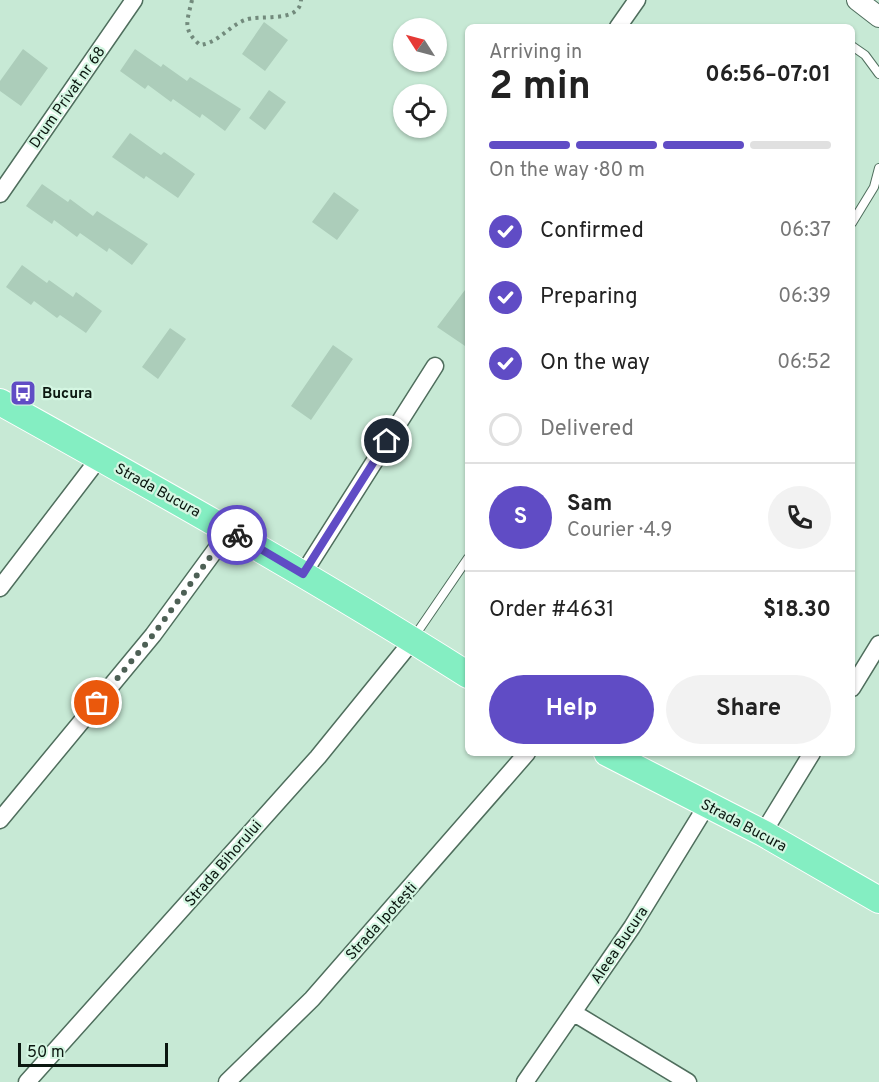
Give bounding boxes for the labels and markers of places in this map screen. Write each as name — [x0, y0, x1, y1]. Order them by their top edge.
bus stop icon: Bucura — [8, 378, 38, 408]
place label: Bucura — [42, 385, 92, 404]
pin — [361, 415, 412, 466]
pin — [71, 677, 122, 728]

